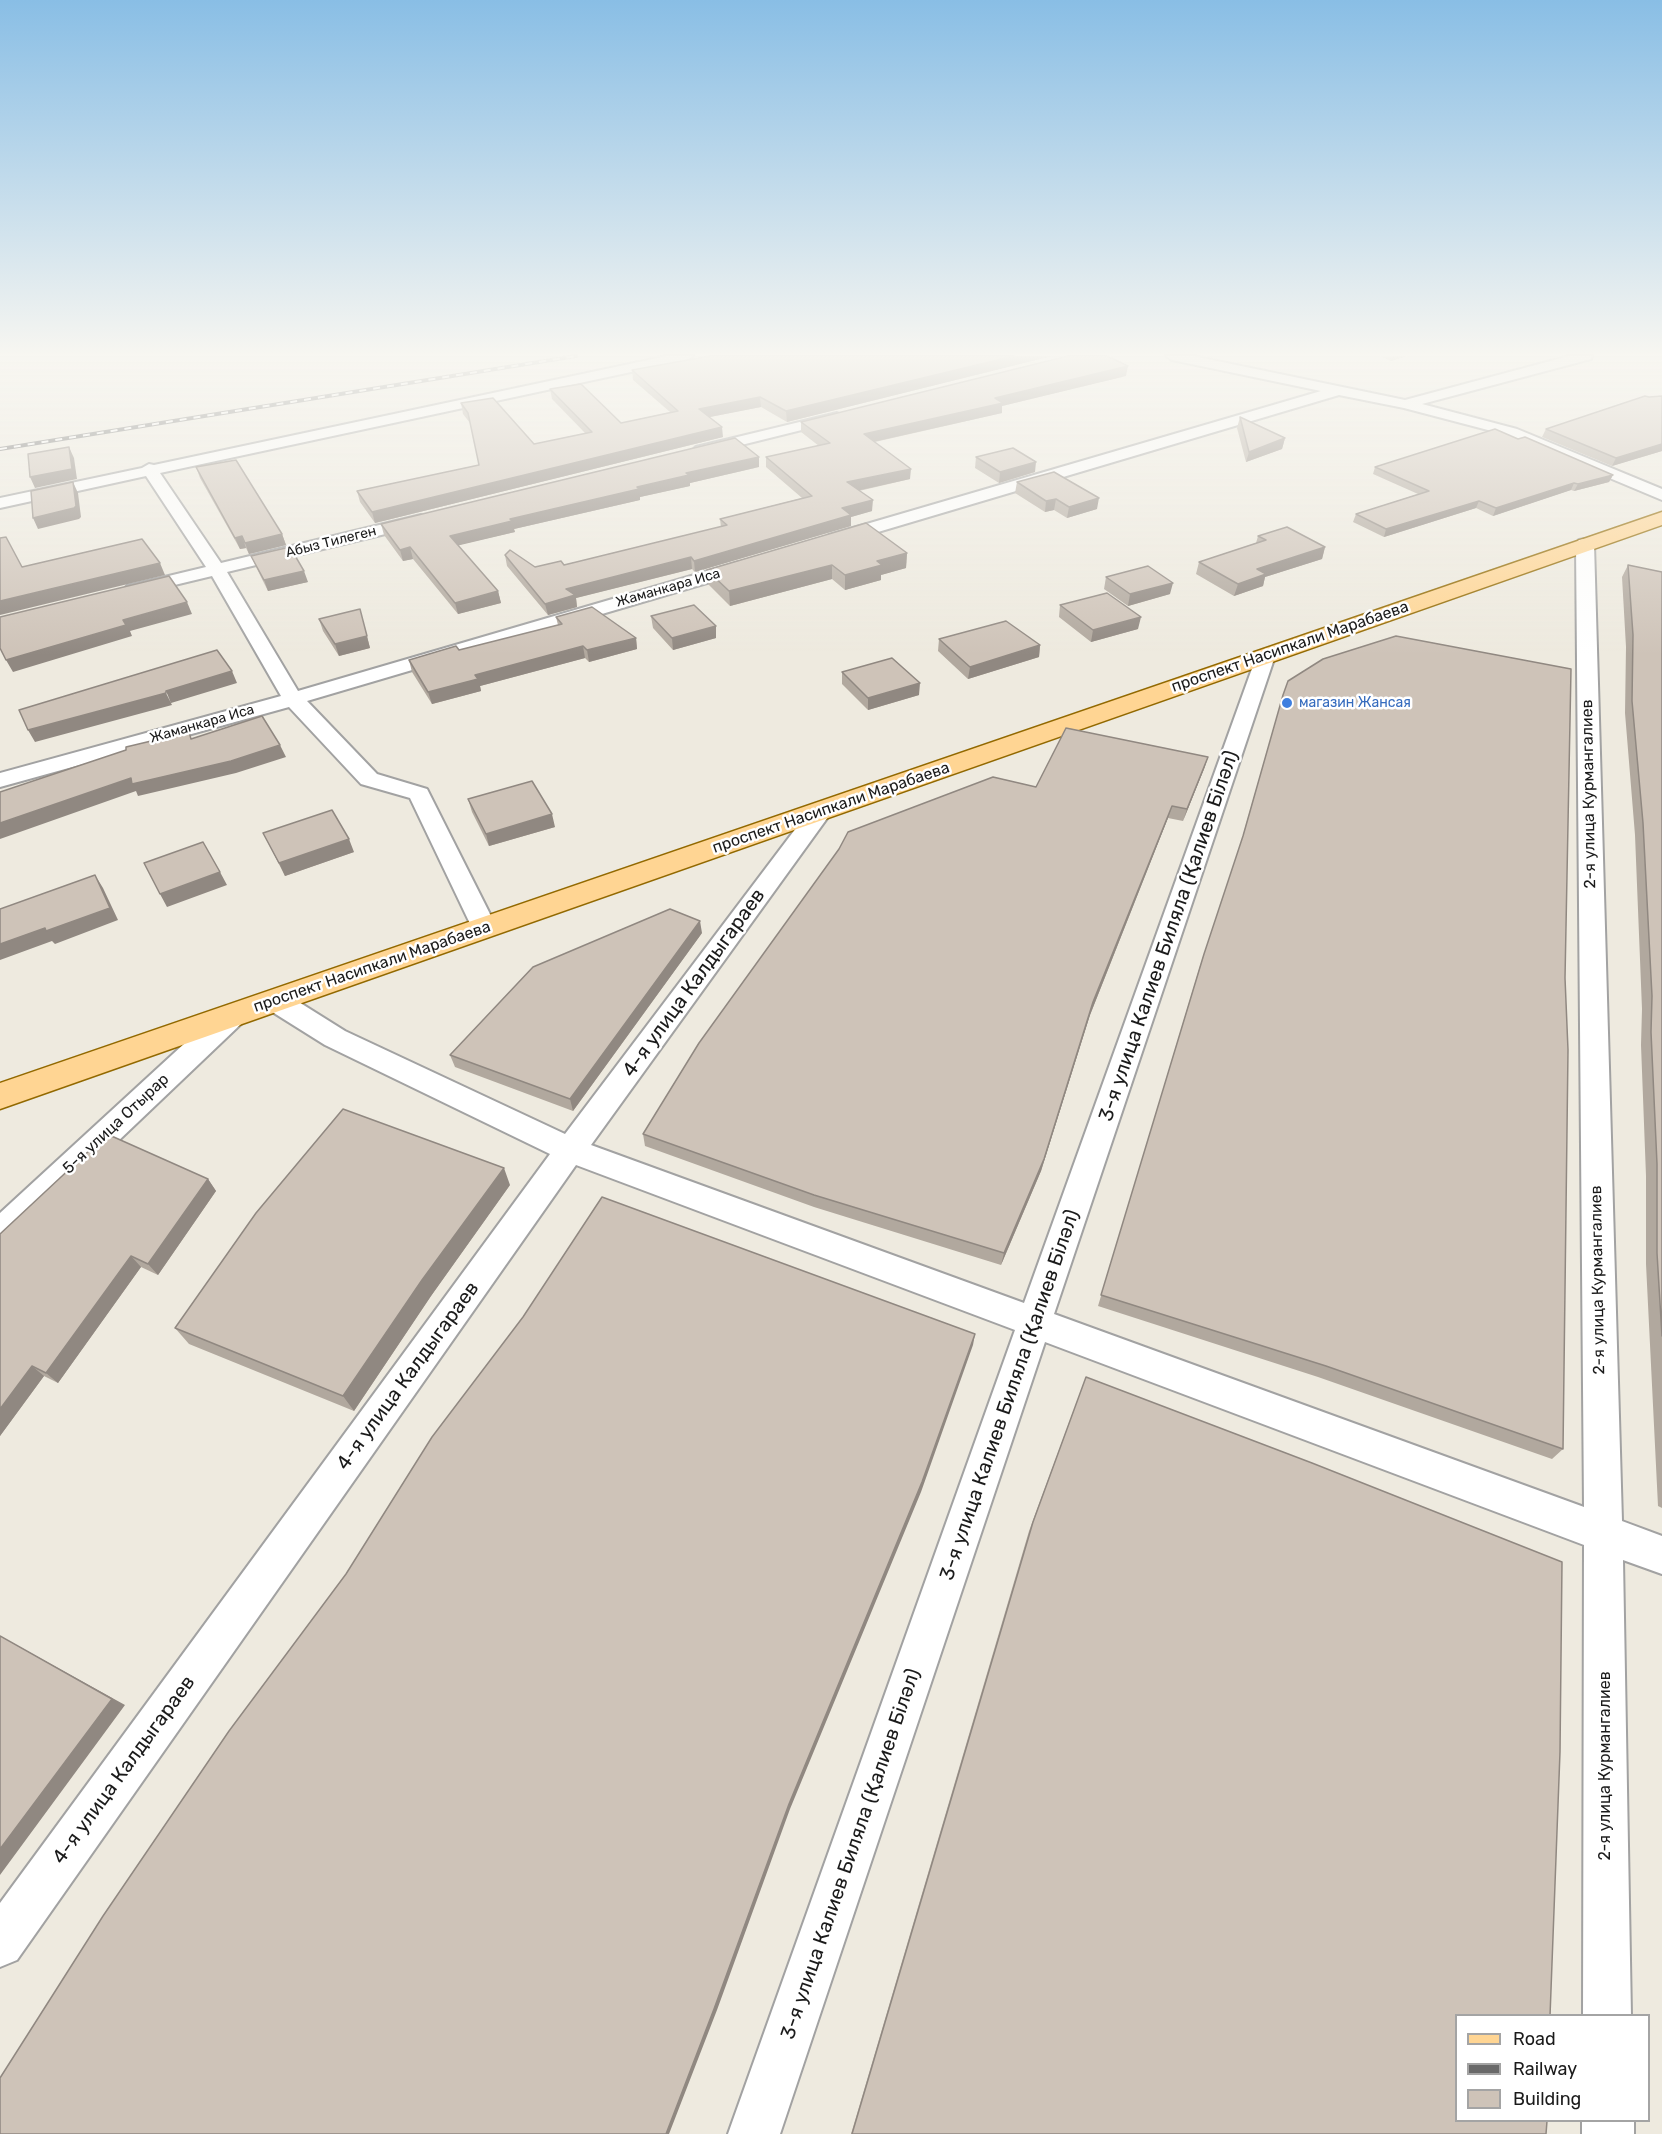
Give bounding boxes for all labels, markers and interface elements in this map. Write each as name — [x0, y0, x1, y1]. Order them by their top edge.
street label: Абыз Тилеген — [284, 523, 378, 561]
street label: Жаманкара Иса — [614, 565, 722, 611]
street label: проспект Насипкали Марабаева — [1169, 597, 1411, 697]
place label: магазин Жансая — [1299, 695, 1411, 711]
marker: магазин Жансая — [1280, 696, 1294, 710]
street label: 2-я улица Курмангалиев — [1578, 699, 1600, 889]
street label: Жаманкара Иса — [148, 701, 256, 747]
street label: 3-я улица Калиев Биляла (Қалиев Біләл) — [1094, 748, 1244, 1124]
street label: проспект Насипкали Марабаева — [710, 758, 952, 858]
street label: 4-я улица Калдыгараев — [618, 884, 770, 1082]
street label: проспект Насипкали Марабаева — [251, 917, 493, 1017]
street label: 5-я улица Отырар — [59, 1070, 173, 1178]
street label: 2-я улица Курмангалиев — [1587, 1185, 1609, 1375]
street label: 3-я улица Калиев Биляла (Қалиев Біләл) — [935, 1207, 1085, 1583]
street label: 4-я улица Калдыгараев — [332, 1277, 484, 1475]
street label: 3-я улица Калиев Биляла (Қалиев Біләл) — [776, 1666, 926, 2042]
street label: 4-я улица Калдыгараев — [48, 1671, 200, 1869]
street label: 2-я улица Курмангалиев — [1595, 1671, 1615, 1861]
legend — [1455, 2014, 1650, 2122]
text: Road — [1513, 2028, 1556, 2050]
text: Railway — [1513, 2058, 1577, 2080]
text: Building — [1513, 2088, 1581, 2110]

